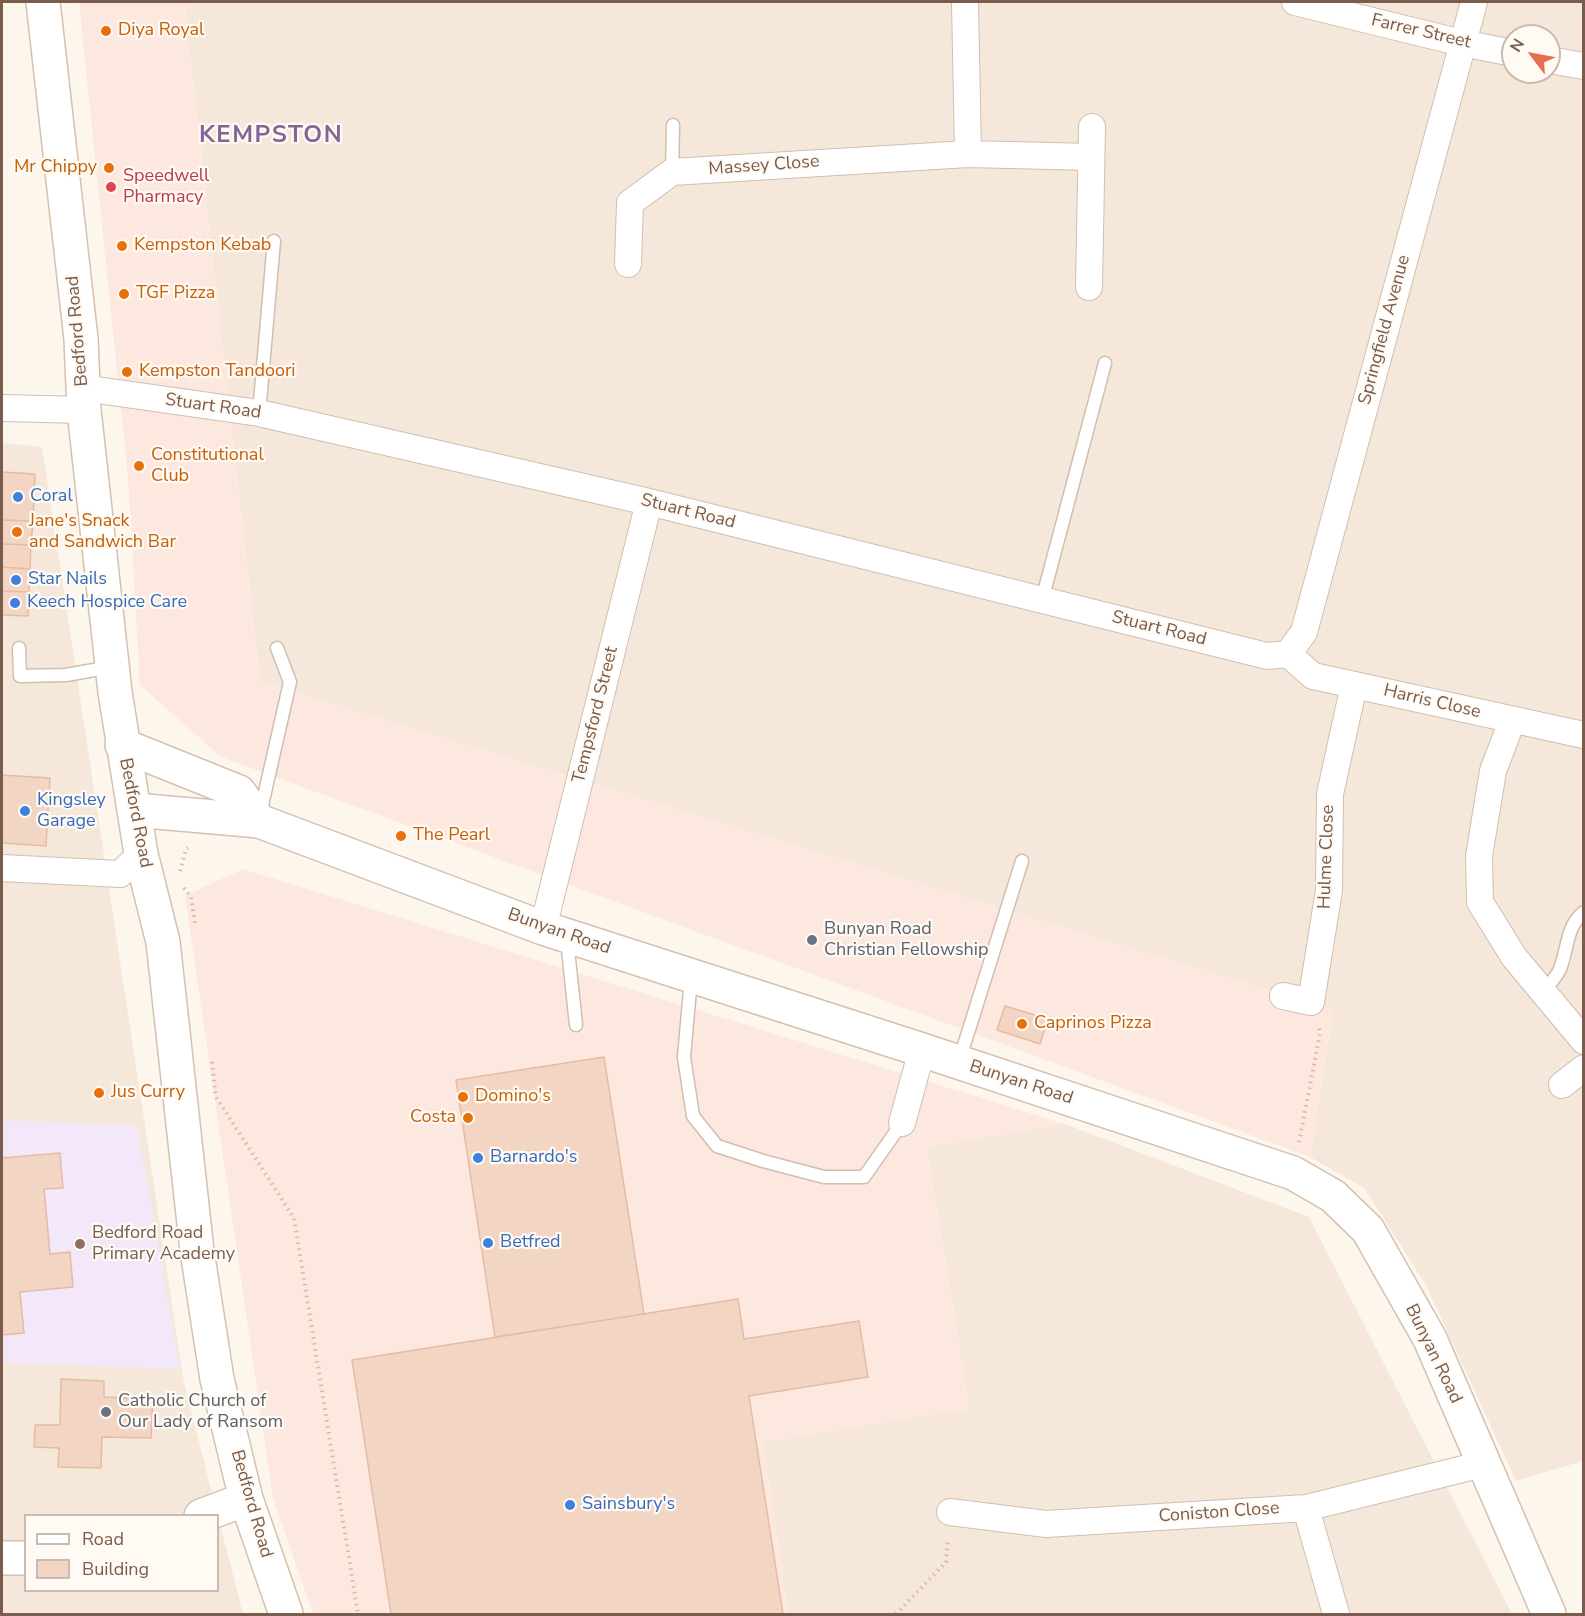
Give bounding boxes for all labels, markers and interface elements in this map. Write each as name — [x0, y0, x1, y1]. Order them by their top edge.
street label: Farrer Street — [1369, 10, 1473, 54]
place label: Diya Royal — [118, 20, 204, 42]
marker: Diya Royal — [99, 24, 113, 38]
north arrow — [1501, 24, 1561, 84]
text: N — [1505, 35, 1530, 56]
district label: KEMPSTON — [199, 122, 343, 150]
street label: Massey Close — [708, 151, 820, 181]
place label: Mr Chippy — [14, 157, 97, 179]
marker: Mr Chippy — [102, 161, 116, 175]
place label: Speedwell Pharmacy — [123, 166, 209, 208]
marker: Speedwell Pharmacy — [104, 180, 118, 194]
place label: Kempston Kebab — [134, 235, 271, 257]
marker: Kempston Kebab — [115, 239, 129, 253]
street label: Springfield Avenue — [1355, 253, 1415, 407]
street label: Bedford Road — [62, 275, 94, 387]
place label: TGF Pizza — [136, 283, 215, 305]
marker: TGF Pizza — [117, 287, 131, 301]
place label: Kempston Tandoori — [139, 361, 296, 383]
marker: Kempston Tandoori — [120, 365, 134, 379]
street label: Stuart Road — [164, 390, 262, 424]
place label: Constitutional Club — [151, 445, 264, 488]
marker: Constitutional Club — [132, 459, 146, 473]
place label: Coral — [30, 486, 73, 508]
marker: Coral — [11, 490, 25, 504]
street label: Stuart Road — [638, 490, 738, 534]
place label: Jane's Snack and Sandwich Bar — [29, 511, 176, 554]
marker: Jane's Snack and Sandwich Bar — [10, 525, 24, 539]
place label: Star Nails — [28, 569, 107, 591]
marker: Star Nails — [9, 573, 23, 587]
place label: Keech Hospice Care — [27, 592, 187, 614]
marker: Keech Hospice Care — [8, 596, 22, 610]
street label: Stuart Road — [1109, 607, 1209, 651]
street label: Tempsford Street — [569, 645, 623, 785]
street label: Harris Close — [1381, 680, 1483, 724]
street label: Bedford Road — [114, 756, 156, 870]
place label: Kingsley Garage — [37, 790, 106, 832]
marker: Kingsley Garage — [18, 804, 32, 818]
street label: Hulme Close — [1314, 804, 1340, 910]
place label: The Pearl — [413, 825, 490, 847]
marker: The Pearl — [394, 829, 408, 843]
street label: Bunyan Road — [505, 904, 613, 960]
place label: Bunyan Road Christian Fellowship — [824, 919, 988, 962]
marker: Bunyan Road Christian Fellowship — [805, 933, 819, 947]
place label: Caprinos Pizza — [1034, 1013, 1152, 1035]
marker: Caprinos Pizza — [1015, 1017, 1029, 1031]
street label: Bunyan Road — [966, 1056, 1076, 1110]
place label: Jus Curry — [111, 1082, 185, 1104]
marker: Jus Curry — [92, 1086, 106, 1100]
place label: Domino's — [475, 1086, 551, 1108]
marker: Domino's — [456, 1090, 470, 1104]
place label: Costa — [410, 1107, 456, 1129]
marker: Costa — [461, 1111, 475, 1125]
place label: Barnardo's — [490, 1147, 577, 1169]
marker: Barnardo's — [471, 1151, 485, 1165]
place label: Bedford Road Primary Academy — [92, 1223, 235, 1266]
place label: Betfred — [500, 1232, 560, 1254]
marker: Betfred — [481, 1236, 495, 1250]
marker: Bedford Road Primary Academy — [73, 1237, 87, 1251]
street label: Bunyan Road — [1400, 1301, 1466, 1407]
place label: Catholic Church of Our Lady of Ransom — [118, 1391, 283, 1434]
marker: Catholic Church of Our Lady of Ransom — [99, 1405, 113, 1419]
street label: Bedford Road — [225, 1448, 277, 1560]
place label: Sainsbury's — [582, 1494, 675, 1516]
marker: Sainsbury's — [563, 1498, 577, 1512]
street label: Coniston Close — [1158, 1498, 1280, 1528]
legend — [24, 1514, 219, 1592]
text: Road — [82, 1527, 124, 1551]
text: Building — [82, 1557, 149, 1581]

